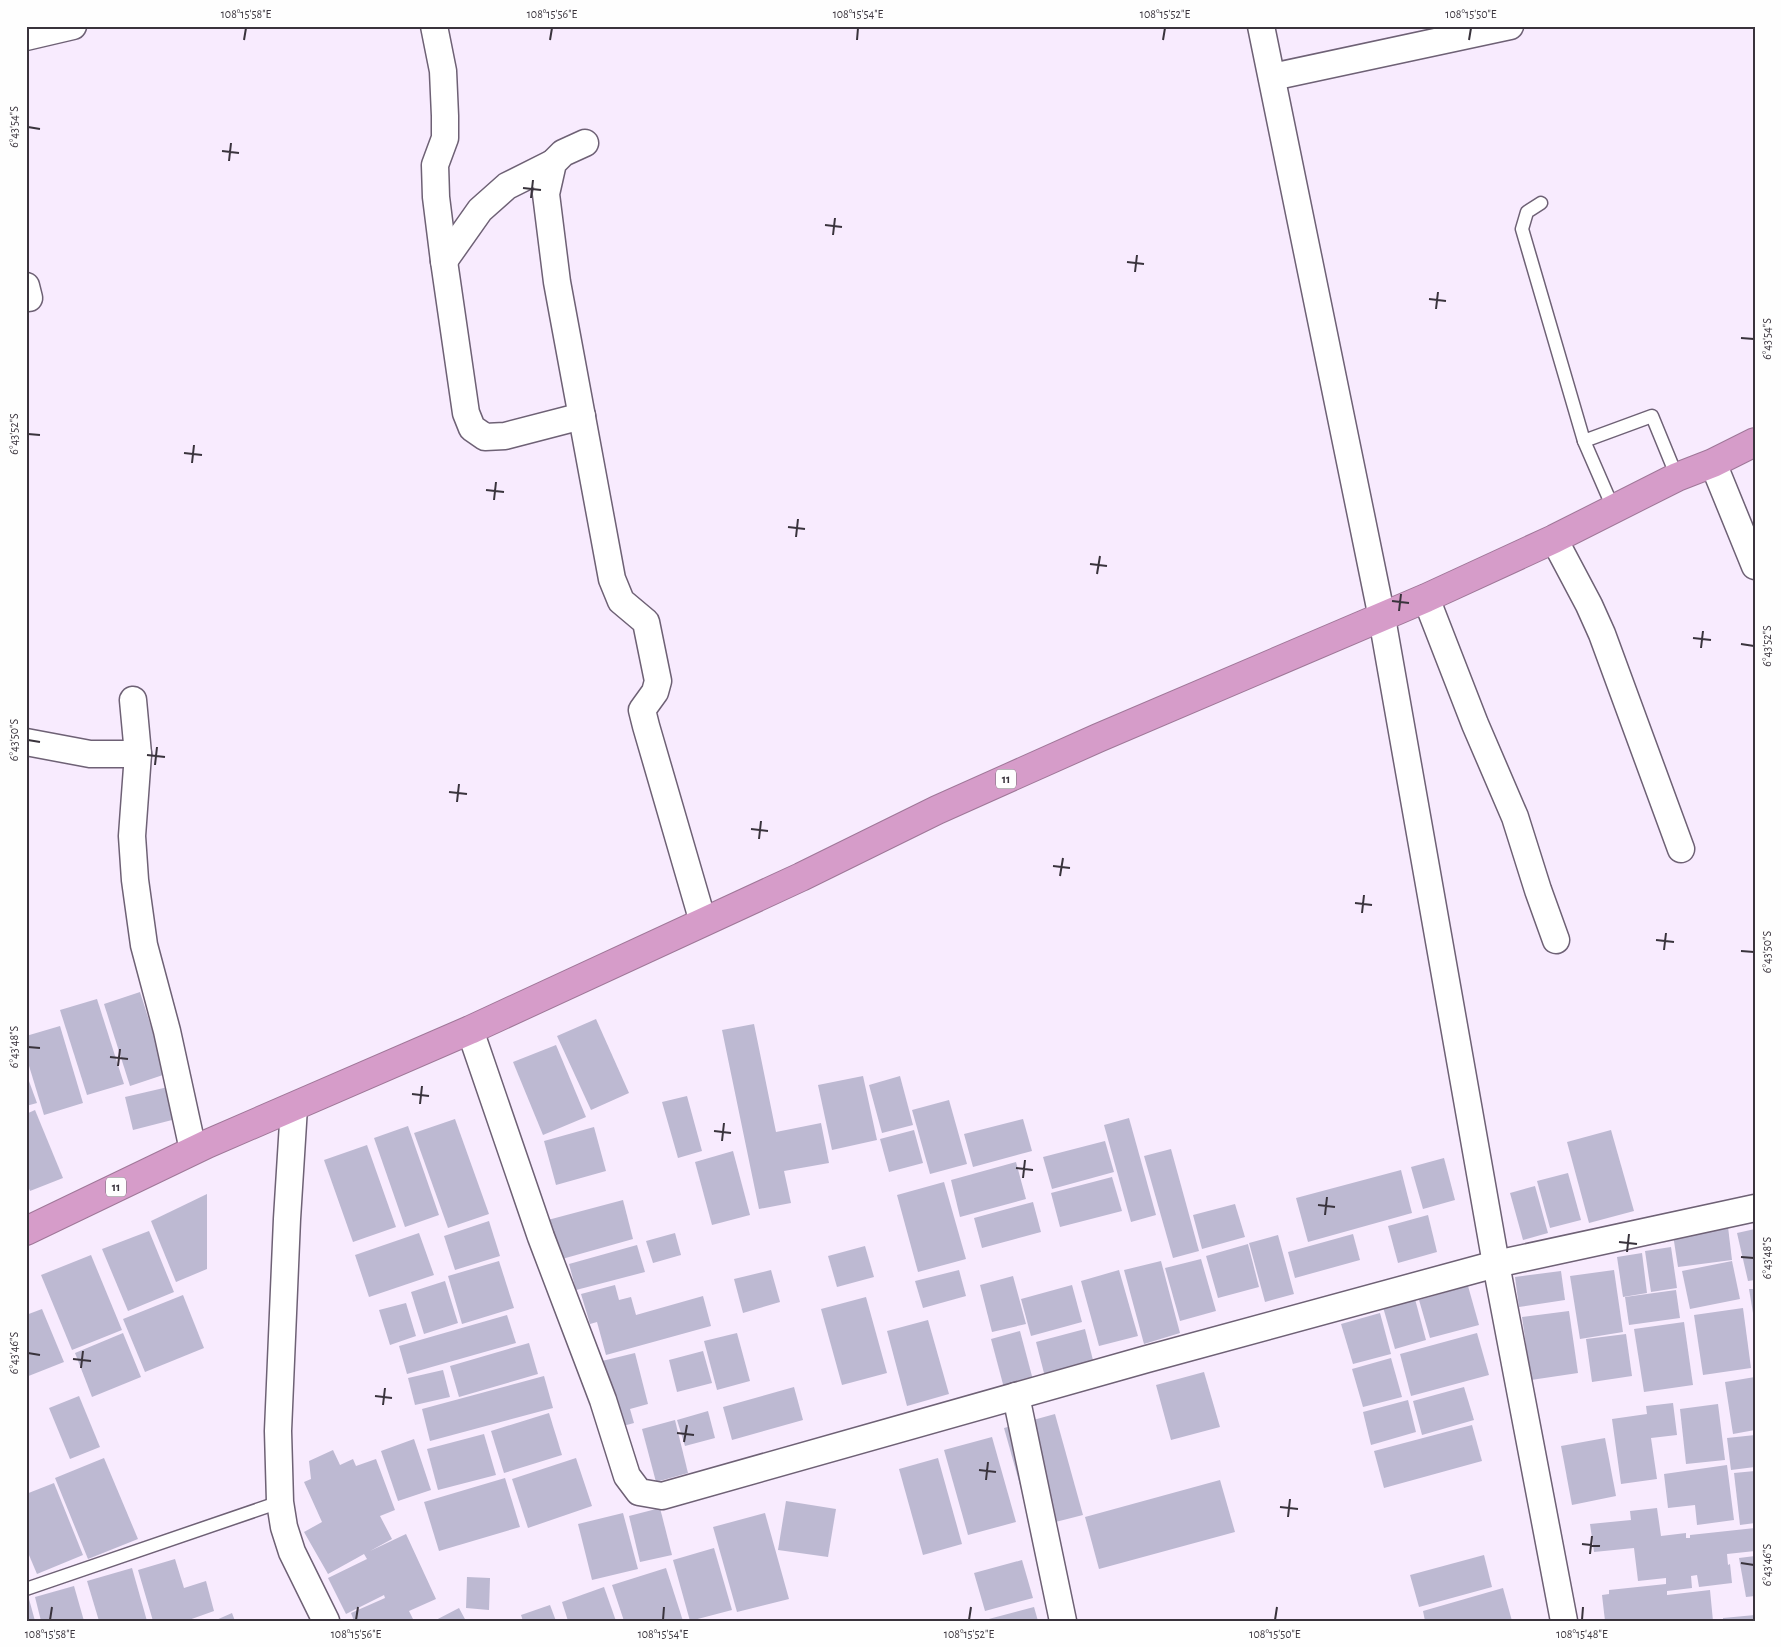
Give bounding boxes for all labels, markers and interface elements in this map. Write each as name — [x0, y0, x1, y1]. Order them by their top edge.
text: 108°15'58"E — [221, 8, 272, 20]
text: 108°15'56"E — [527, 8, 578, 20]
text: 108°15'54"E — [833, 8, 884, 20]
text: 108°15'52"E — [1140, 8, 1190, 20]
text: 108°15'50"E — [1445, 8, 1497, 20]
text: 6°43'54"S — [8, 106, 20, 148]
text: 6°43'54"S — [1761, 318, 1773, 360]
text: 6°43'52"S — [8, 413, 20, 455]
text: 6°43'52"S — [1761, 625, 1773, 667]
text: 6°43'50"S — [8, 719, 20, 761]
road number: 11 — [996, 770, 1016, 789]
text: 6°43'50"S — [1761, 931, 1773, 973]
text: 6°43'48"S — [8, 1025, 20, 1068]
road number: 11 — [106, 1178, 126, 1196]
text: 6°43'48"S — [1761, 1236, 1773, 1279]
text: 6°43'46"S — [8, 1332, 20, 1374]
text: 6°43'46"S — [1761, 1544, 1773, 1586]
text: 108°15'58"E — [25, 1628, 76, 1640]
text: 108°15'56"E — [331, 1628, 382, 1640]
text: 108°15'54"E — [638, 1628, 689, 1640]
text: 108°15'52"E — [944, 1628, 994, 1640]
text: 108°15'50"E — [1249, 1628, 1301, 1640]
text: 108°15'48"E — [1556, 1628, 1608, 1640]

